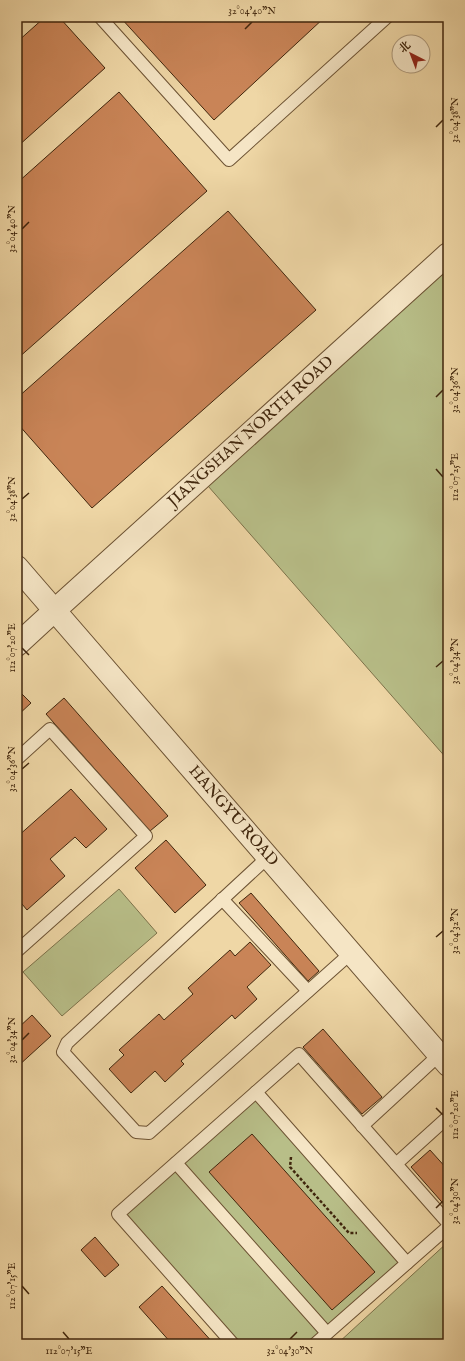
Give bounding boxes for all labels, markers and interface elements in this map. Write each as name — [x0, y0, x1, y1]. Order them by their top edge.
text: 32°04'40"N — [228, 5, 276, 18]
north arrow — [391, 34, 431, 74]
text: 北 — [396, 38, 414, 56]
text: 32°04'38"N — [449, 97, 462, 143]
text: 32°04'40"N — [6, 205, 19, 253]
street label: JIANGSHAN NORTH ROAD — [162, 352, 338, 513]
text: 32°04'36"N — [449, 367, 462, 413]
text: 112°07'25"E — [449, 453, 462, 501]
text: 32°04'38"N — [6, 476, 19, 522]
text: 112°07'20"E — [6, 623, 19, 673]
text: 32°04'34"N — [449, 637, 462, 684]
text: 32°04'36"N — [6, 746, 19, 792]
street label: HANGYU ROAD — [184, 761, 282, 871]
text: 32°04'32"N — [449, 908, 462, 954]
text: 32°04'34"N — [6, 1016, 19, 1063]
text: 112°07'20"E — [449, 1090, 462, 1140]
text: 32°04'30"N — [449, 1177, 462, 1224]
text: 112°07'15"E — [6, 1262, 19, 1309]
text: 112°07'15"E — [46, 1345, 93, 1358]
text: 32°04'30"N — [267, 1345, 314, 1358]

